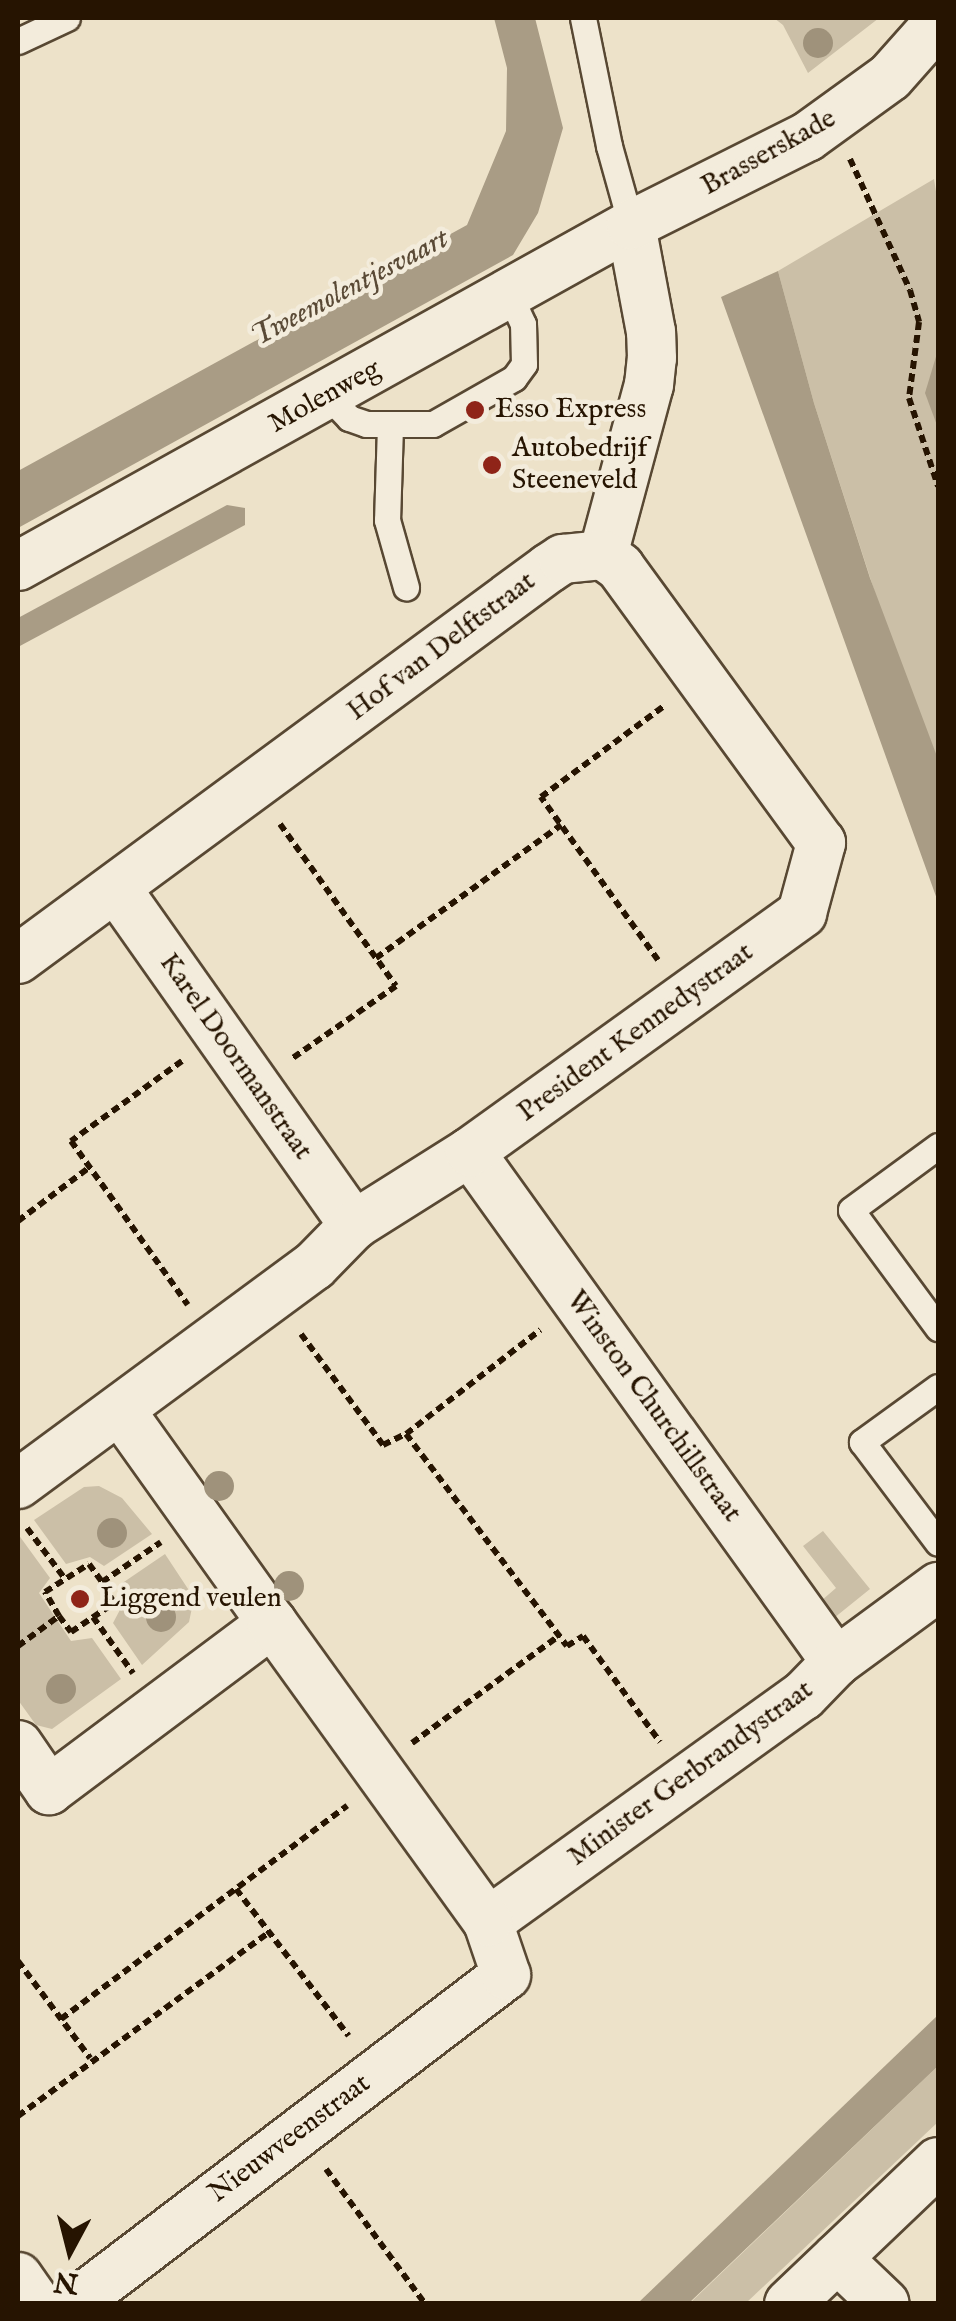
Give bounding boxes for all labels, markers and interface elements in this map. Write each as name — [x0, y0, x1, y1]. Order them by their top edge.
street label: Brasserskade — [696, 102, 842, 204]
water label: Tweemolentjesvaart — [245, 221, 455, 355]
street label: Molenweg — [263, 353, 387, 441]
place label: Esso Express — [495, 393, 646, 427]
marker: Esso Express — [464, 399, 486, 421]
place label: Autobedrijf Steeneveld — [512, 432, 647, 498]
marker: Autobedrijf Steeneveld — [481, 454, 503, 476]
street label: Hof van Delftstraat — [341, 565, 543, 729]
street label: President Kennedystraat — [512, 936, 760, 1130]
street label: Karel Doormanstraat — [151, 947, 319, 1167]
street label: Winston Churchillstraat — [558, 1285, 748, 1529]
place label: Liggend veulen — [100, 1582, 282, 1616]
marker: Liggend veulen — [69, 1588, 91, 1610]
street label: Minister Gerbrandystraat — [562, 1674, 820, 1874]
street label: Nieuwveenstraat — [203, 2067, 377, 2211]
north arrow — [20, 2201, 120, 2301]
text: N — [52, 2262, 80, 2300]

